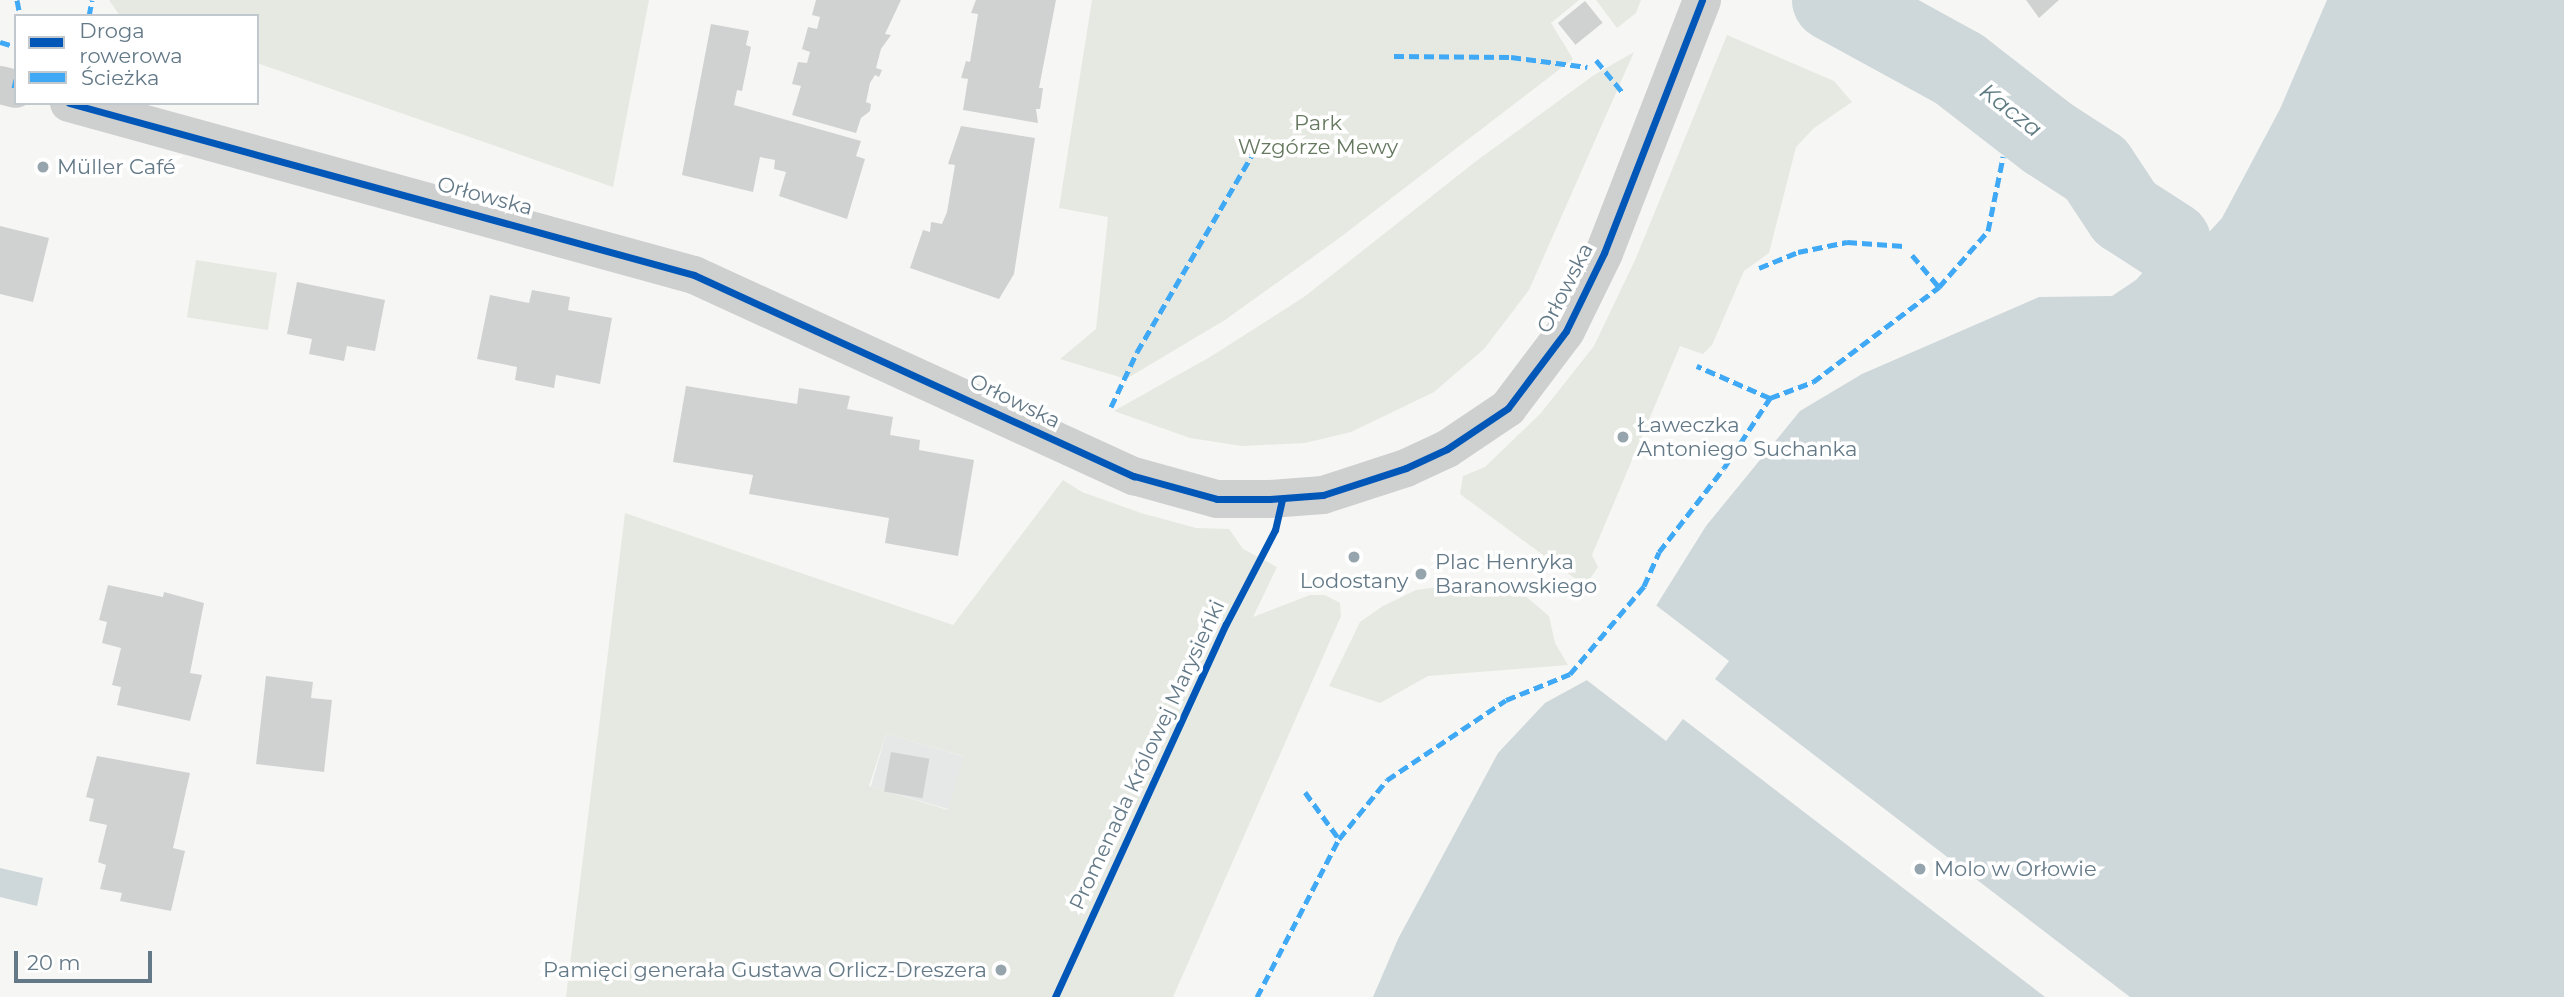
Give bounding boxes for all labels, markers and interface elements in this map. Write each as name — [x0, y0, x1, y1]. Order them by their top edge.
legend — [14, 14, 259, 105]
text: Droga rowerowa — [79, 18, 183, 68]
text: Ścieżka — [81, 65, 159, 90]
water label: Kacza — [1974, 77, 2048, 143]
park label: Park Wzgórze Mewy — [1238, 110, 1398, 160]
place label: Müller Café — [57, 154, 176, 180]
marker: Müller Café — [35, 159, 51, 175]
street label: Orłowska — [435, 171, 535, 221]
street label: Orłowska — [1532, 239, 1598, 337]
street label: Orłowska — [966, 368, 1064, 434]
place label: Ławeczka Antoniego Suchanka — [1637, 412, 1857, 462]
marker: Ławeczka Antoniego Suchanka — [1615, 429, 1631, 445]
marker: Lodostany — [1346, 549, 1362, 565]
place label: Plac Henryka Baranowskiego — [1435, 549, 1597, 599]
marker: Plac Henryka Baranowskiego — [1413, 566, 1429, 582]
place label: Lodostany — [1300, 568, 1408, 594]
street label: Promenada Królowej Marysieńki — [1064, 596, 1230, 914]
place label: Molo w Orłowie — [1934, 856, 2097, 882]
marker: Molo w Orłowie — [1912, 861, 1928, 877]
scale bar — [18, 937, 156, 981]
text: 20 m — [27, 950, 81, 975]
place label: Pamięci generała Gustawa Orlicz-Dreszera — [543, 957, 987, 983]
marker: Pamięci generała Gustawa Orlicz-Dreszera — [993, 962, 1009, 978]

